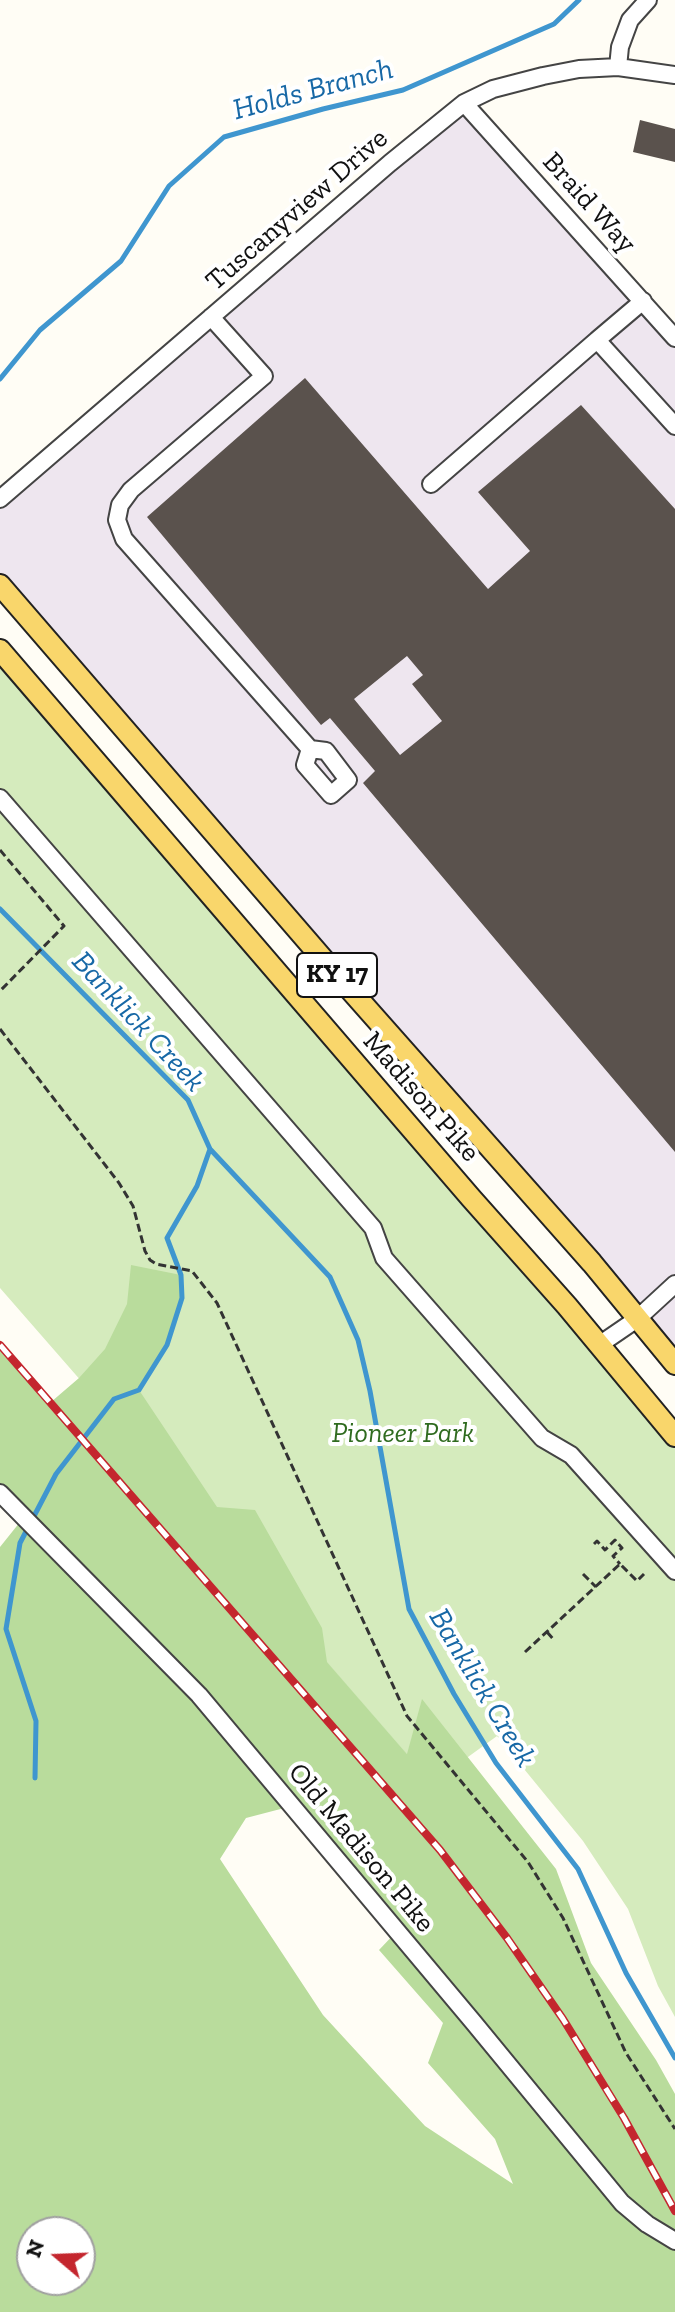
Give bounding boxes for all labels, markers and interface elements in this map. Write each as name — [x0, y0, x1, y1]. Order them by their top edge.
water label: Holds Branch — [229, 51, 397, 129]
street label: Tuscanyview Drive — [199, 122, 395, 298]
street label: Braid Way — [535, 146, 643, 260]
water label: Banklick Creek — [64, 944, 212, 1100]
road number: KY 17 — [297, 953, 377, 997]
street label: Madison Pike — [355, 1025, 487, 1169]
park label: Pioneer Park — [332, 1417, 474, 1451]
water label: Banklick Creek — [421, 1602, 543, 1774]
street label: Old Madison Pike — [280, 1757, 442, 1939]
north arrow — [16, 2216, 96, 2296]
text: N — [19, 2236, 50, 2261]

